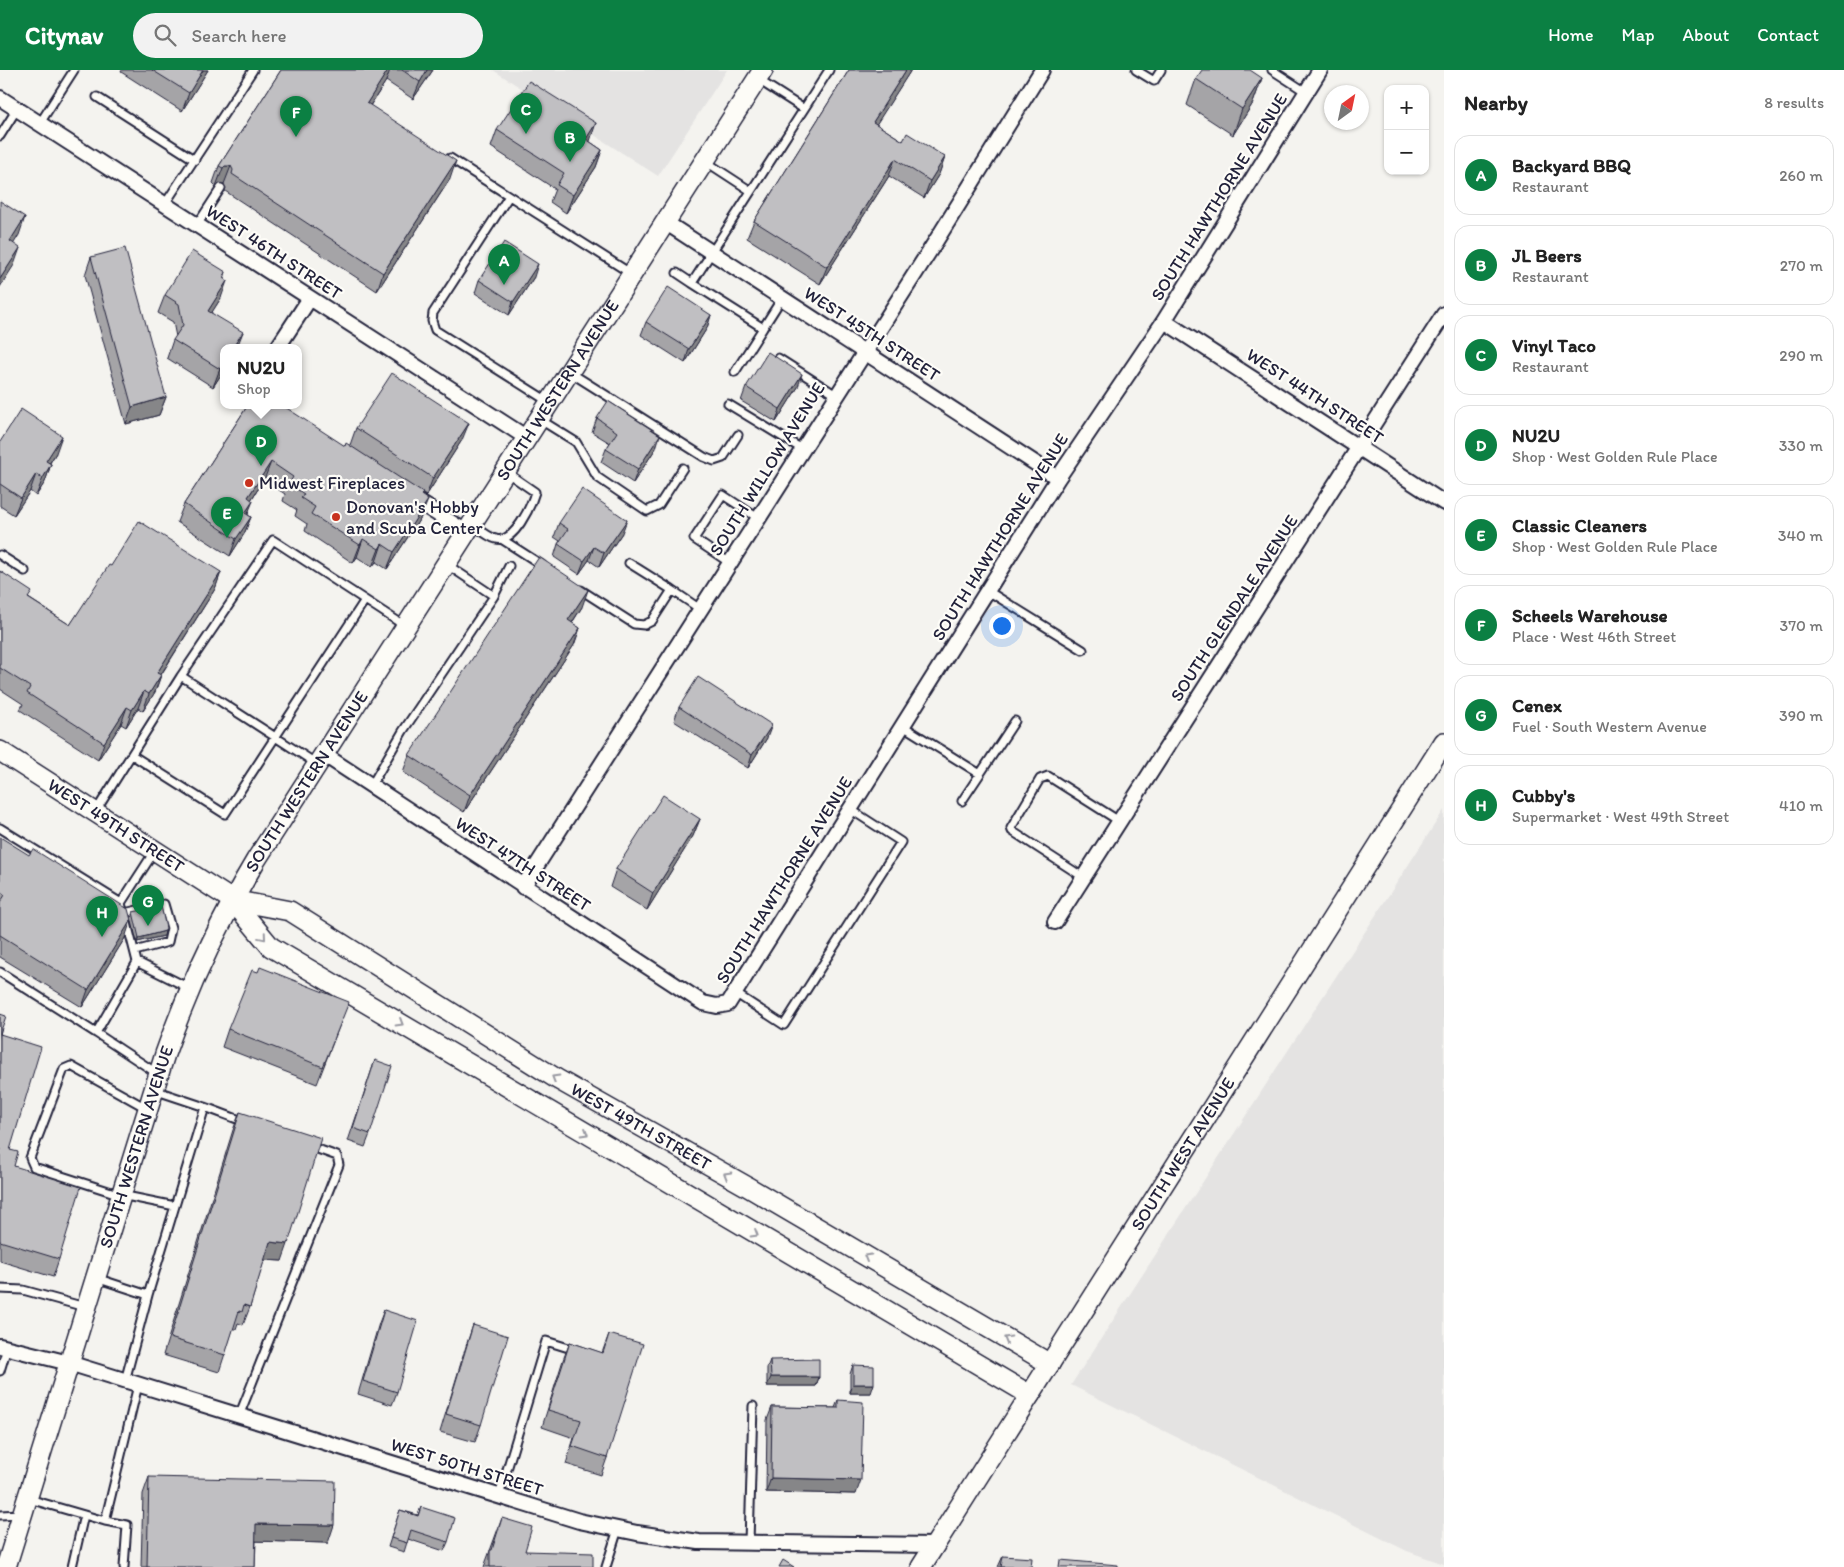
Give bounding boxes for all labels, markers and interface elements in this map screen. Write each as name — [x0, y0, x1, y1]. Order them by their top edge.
search box — [133, 13, 483, 58]
text: Citynav — [25, 21, 103, 50]
icon: search — [151, 21, 179, 49]
text: Search here — [191, 24, 287, 47]
text: Home — [1548, 24, 1594, 46]
text: Map — [1622, 24, 1655, 46]
text: About — [1683, 24, 1729, 46]
text: Contact — [1757, 24, 1819, 46]
north arrow — [1324, 85, 1369, 130]
map controls — [1384, 85, 1429, 175]
button: + — [1384, 85, 1429, 130]
street label: SOUTH HAWTHORNE AVENUE — [1146, 89, 1292, 305]
text: Nearby — [1464, 90, 1528, 115]
pin: C — [510, 93, 542, 134]
text: 8 results — [1764, 93, 1824, 112]
pin: F — [280, 96, 312, 137]
pin: B — [554, 121, 586, 162]
button: − — [1384, 130, 1429, 175]
text: Backyard BBQ — [1512, 154, 1631, 177]
text: A — [1476, 166, 1486, 185]
text: 260 m — [1779, 166, 1823, 185]
text: Restaurant — [1512, 177, 1589, 196]
street label: WEST 46TH STREET — [202, 200, 346, 304]
pin: A — [488, 244, 520, 285]
text: JL Beers — [1512, 244, 1582, 267]
text: B — [1476, 256, 1486, 275]
text: 270 m — [1780, 256, 1823, 275]
text: Restaurant — [1512, 267, 1589, 286]
street label: WEST 45TH STREET — [800, 282, 944, 386]
street label: SOUTH WESTERN AVENUE — [491, 296, 624, 485]
text: Vinyl Taco — [1512, 334, 1596, 357]
street label: WEST 44TH STREET — [1242, 343, 1388, 449]
popup — [220, 344, 302, 409]
text: C — [1476, 346, 1486, 365]
text: 290 m — [1779, 346, 1823, 365]
text: NU2U — [237, 356, 285, 379]
text: Restaurant — [1512, 357, 1589, 376]
street label: SOUTH WILLOW AVENUE — [705, 378, 829, 560]
text: Shop — [237, 379, 271, 398]
text: NU2U — [1512, 424, 1560, 447]
pin: D — [245, 425, 277, 466]
street label: SOUTH HAWTHORNE AVENUE — [927, 429, 1073, 645]
text: D — [1476, 436, 1486, 455]
text: 330 m — [1779, 436, 1823, 455]
text: Shop · West Golden Rule Place — [1512, 447, 1718, 466]
place label: Midwest Fireplaces — [259, 472, 405, 494]
marker: Midwest Fireplaces — [243, 477, 255, 489]
place label: Donovan's Hobby and Scuba Center — [346, 496, 483, 539]
pin: E — [211, 497, 243, 538]
marker: Donovan's Hobby and Scuba Center — [330, 511, 342, 523]
street label: SOUTH GLENDALE AVENUE — [1165, 511, 1303, 705]
text: Classic Cleaners — [1512, 514, 1647, 537]
text: E — [1477, 526, 1485, 545]
text: 340 m — [1778, 526, 1823, 545]
text: Shop · West Golden Rule Place — [1512, 537, 1718, 556]
text: Scheels Warehouse — [1512, 604, 1668, 627]
your location — [989, 613, 1015, 639]
text: F — [1477, 616, 1485, 635]
text: 370 m — [1779, 616, 1823, 635]
text: Place · West 46th Street — [1512, 627, 1676, 646]
street label: SOUTH WESTERN AVENUE — [240, 687, 373, 876]
text: Cenex — [1512, 694, 1562, 717]
text: G — [1475, 706, 1487, 725]
text: 390 m — [1779, 706, 1823, 725]
text: Fuel · South Western Avenue — [1512, 717, 1707, 736]
street label: SOUTH HAWTHORNE AVENUE — [711, 772, 857, 988]
street label: WEST 49TH STREET — [44, 774, 189, 878]
text: Cubby's — [1512, 784, 1575, 807]
text: H — [1475, 796, 1487, 815]
text: 410 m — [1779, 796, 1823, 815]
text: Supermarket · West 49th Street — [1512, 807, 1729, 826]
street label: WEST 47TH STREET — [451, 812, 595, 916]
pin: G — [132, 885, 164, 926]
pin: H — [86, 896, 118, 937]
one-way arrow — [257, 932, 266, 941]
one-way arrow — [394, 1017, 403, 1027]
street label: SOUTH WESTERN AVENUE — [95, 1042, 178, 1251]
street label: SOUTH WEST AVENUE — [1126, 1073, 1240, 1235]
one-way arrow — [552, 1074, 561, 1084]
street label: WEST 49TH STREET — [567, 1078, 715, 1175]
one-way arrow — [579, 1127, 588, 1137]
one-way arrow — [723, 1172, 732, 1182]
one-way arrow — [749, 1227, 758, 1237]
one-way arrow — [864, 1254, 873, 1264]
one-way arrow — [1004, 1336, 1013, 1346]
street label: WEST 50TH STREET — [388, 1433, 546, 1501]

